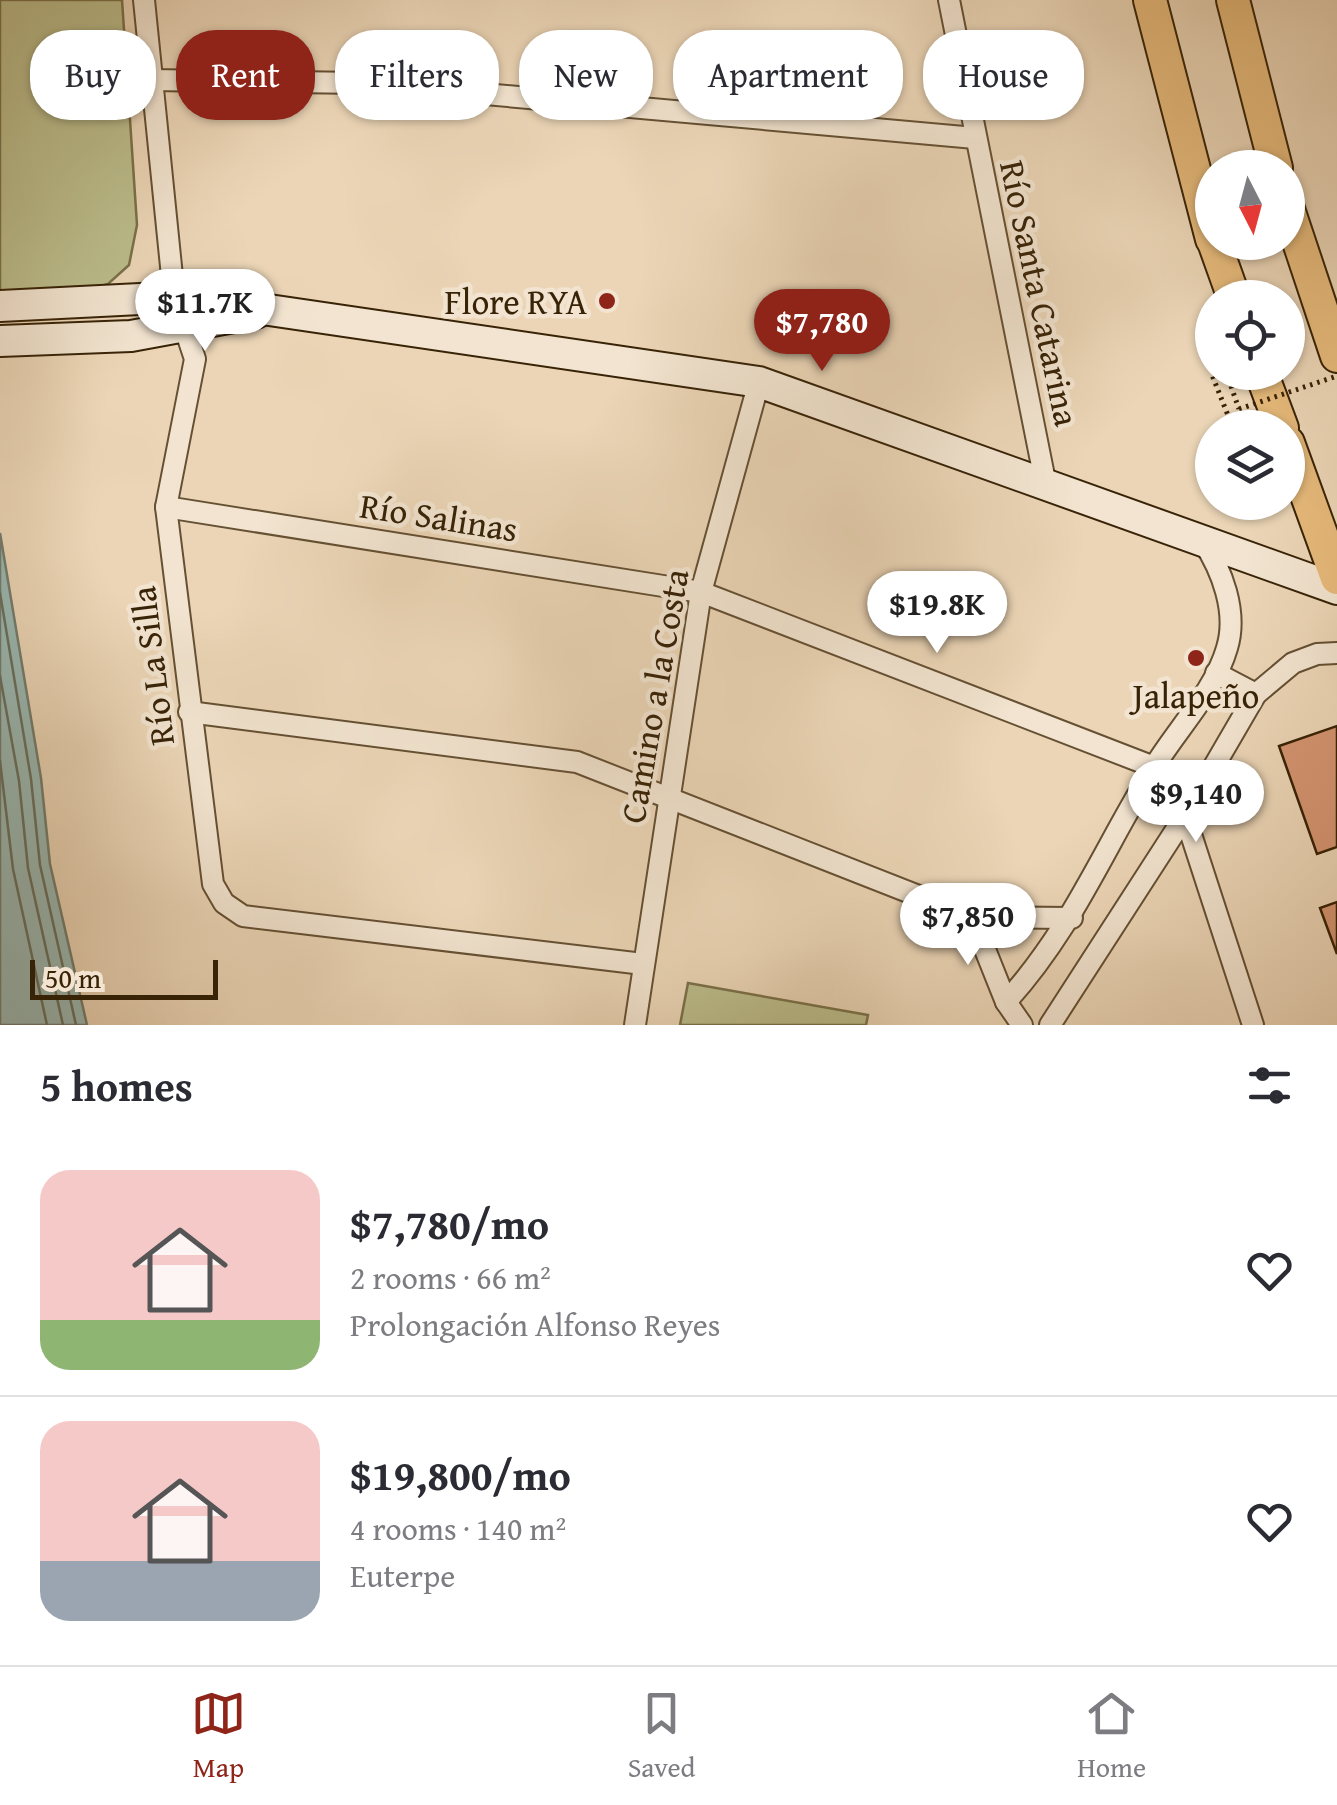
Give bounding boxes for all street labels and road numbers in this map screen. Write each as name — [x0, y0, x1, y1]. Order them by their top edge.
street label: Río Santa Catarina — [987, 155, 1093, 431]
street label: Río Salinas — [357, 479, 521, 555]
street label: Camino a la Costa — [607, 564, 702, 827]
street label: Río La Silla — [117, 583, 187, 748]

